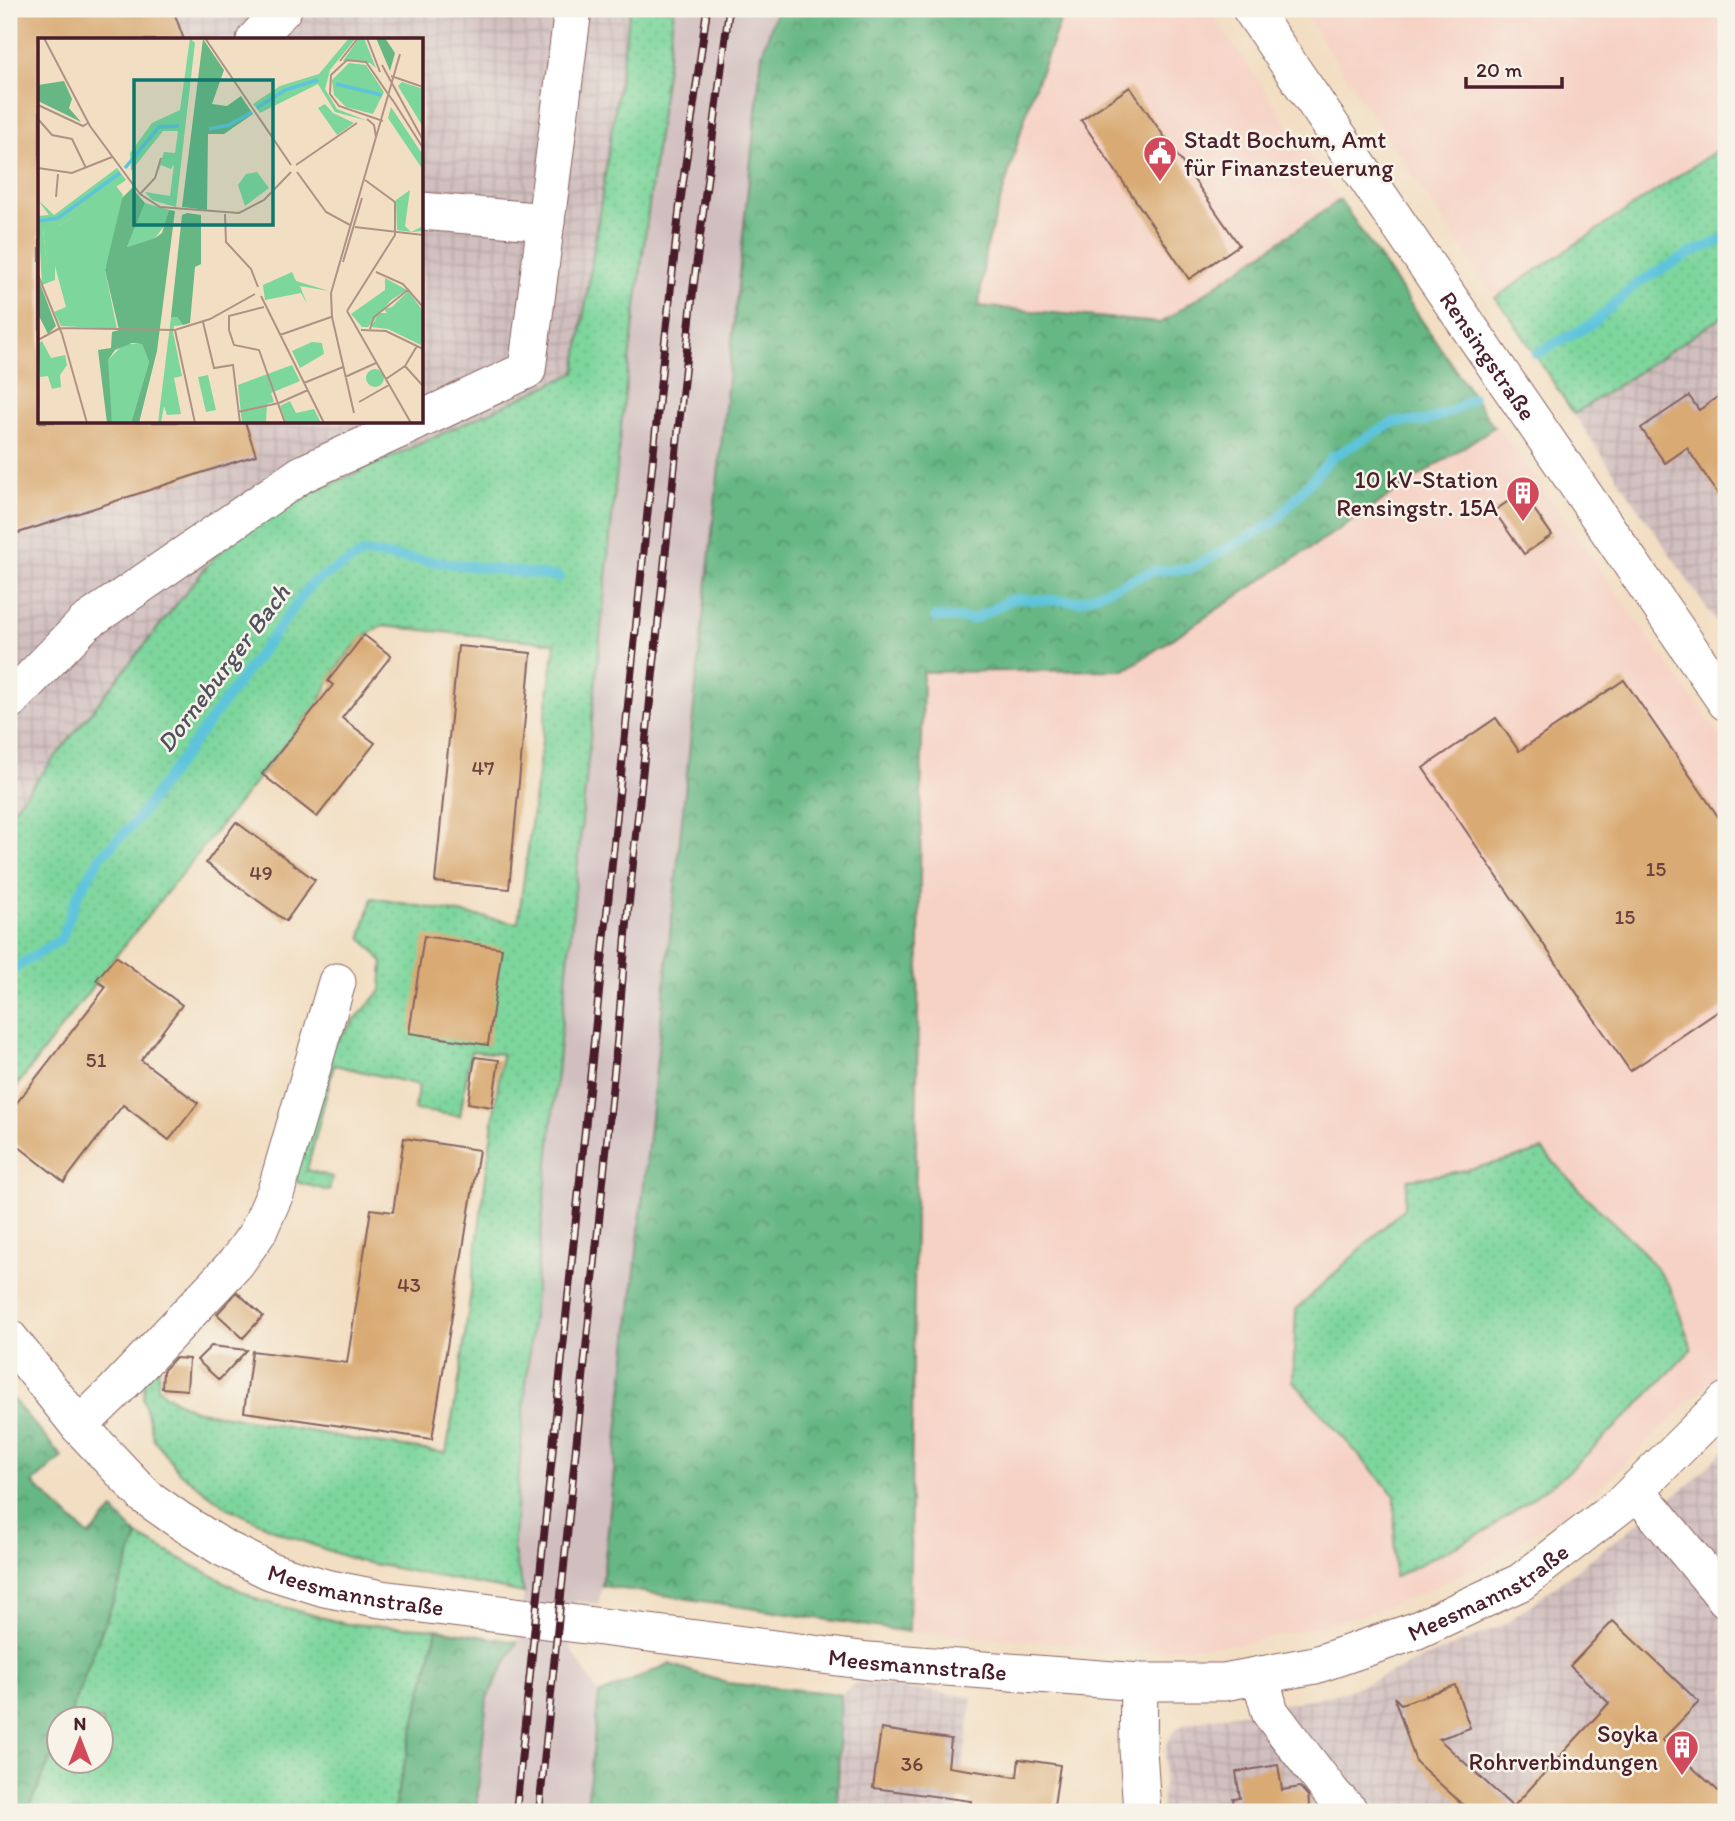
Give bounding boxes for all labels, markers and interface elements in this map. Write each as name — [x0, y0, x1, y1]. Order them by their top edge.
inset map — [38, 38, 424, 424]
scale bar — [1466, 46, 1562, 90]
text: 20 m — [1476, 57, 1523, 82]
place label: Stadt Bochum, Amt für Finanzsteuerung — [1184, 125, 1394, 182]
public building icon: Stadt Bochum, Amt für Finanzsteuerung — [1141, 134, 1179, 183]
street label: Rensingstraße — [1434, 285, 1543, 426]
place label: 10 kV-Station Rensingstr. 15A — [1336, 465, 1498, 522]
building icon: 10 kV-Station Rensingstr. 15A — [1504, 474, 1542, 523]
water label: Dorneburger Bach — [149, 577, 297, 758]
house number: 47 — [471, 755, 495, 780]
house number: 15 — [1646, 856, 1666, 881]
house number: 49 — [249, 860, 273, 885]
house number: 15 — [1615, 904, 1635, 929]
house number: 51 — [86, 1047, 107, 1072]
house number: 43 — [397, 1272, 421, 1297]
street label: Meesmannstraße — [1403, 1537, 1574, 1647]
street label: Meesmannstraße — [264, 1557, 446, 1621]
street label: Meesmannstraße — [827, 1641, 1008, 1686]
north arrow — [46, 1706, 116, 1776]
text: N — [74, 1712, 86, 1735]
place label: Soyka Rohrverbindungen — [1469, 1719, 1658, 1776]
building icon: Soyka Rohrverbindungen — [1663, 1728, 1701, 1777]
house number: 36 — [901, 1751, 923, 1776]

